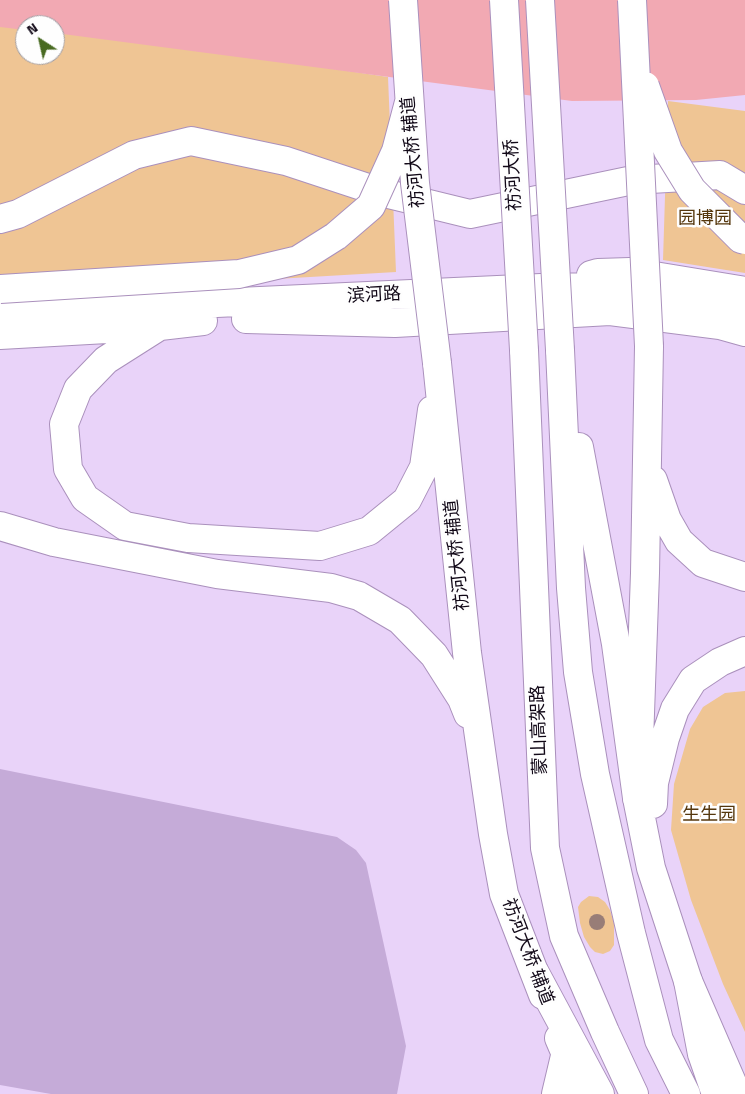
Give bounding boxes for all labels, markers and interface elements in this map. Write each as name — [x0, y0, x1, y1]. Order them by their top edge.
north arrow — [15, 15, 65, 65]
text: N — [22, 17, 42, 40]
street label: 祊河大桥 辅道 — [398, 95, 430, 209]
street label: 祊河大桥 — [501, 138, 527, 212]
park label: 园博园 — [678, 209, 732, 231]
street label: 滨河路 — [346, 284, 402, 308]
street label: 祊河大桥 辅道 — [441, 498, 475, 612]
street label: 蒙山高架路 — [528, 685, 552, 775]
park label: 生生园 — [682, 805, 736, 827]
street label: 祊河大桥 辅道 — [497, 896, 557, 1008]

